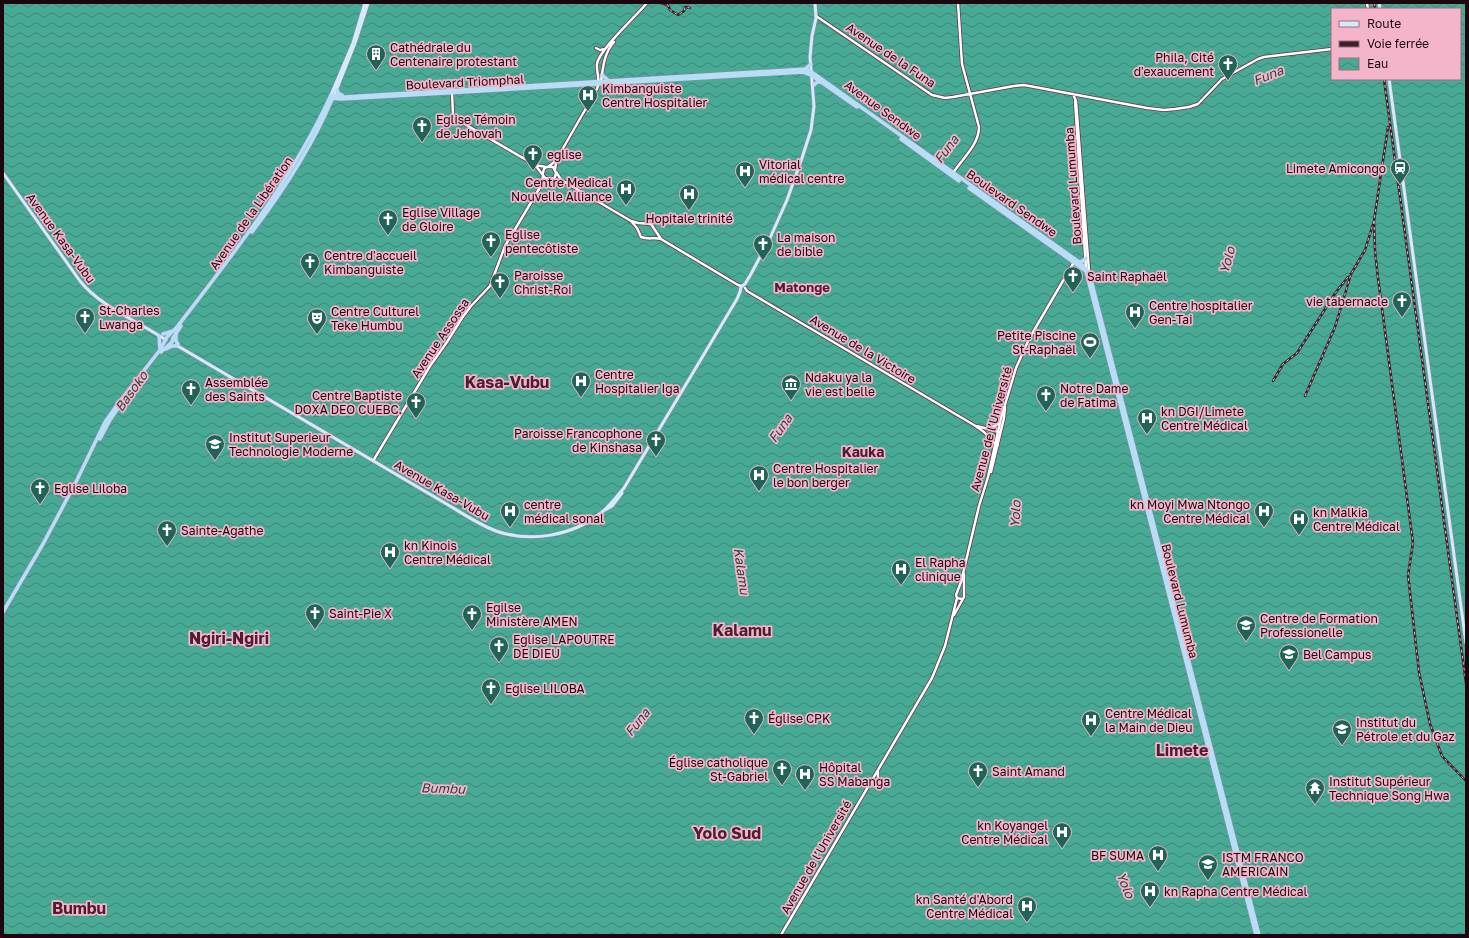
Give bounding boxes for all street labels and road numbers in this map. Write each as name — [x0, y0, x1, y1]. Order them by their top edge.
street label: Avenue de la Funa — [843, 19, 939, 91]
street label: Boulevard Triomphal — [405, 71, 525, 93]
street label: Avenue Sendwe — [842, 77, 924, 143]
street label: Boulevard Lumumba — [1061, 127, 1085, 245]
street label: Avenue de la Libération — [206, 154, 296, 272]
street label: Boulevard Sendwe — [964, 166, 1060, 240]
street label: Avenue Kasa-Vubu — [23, 190, 99, 286]
street label: Avenue Assossa — [408, 295, 472, 381]
street label: Avenue de la Victoire — [807, 311, 919, 387]
street label: Avenue de l’Université — [967, 365, 1015, 493]
street label: Avenue Kasa-Vubu — [392, 457, 492, 523]
street label: Boulevard Lumumba — [1159, 542, 1201, 660]
street label: Avenue de l’Université — [777, 797, 855, 916]

